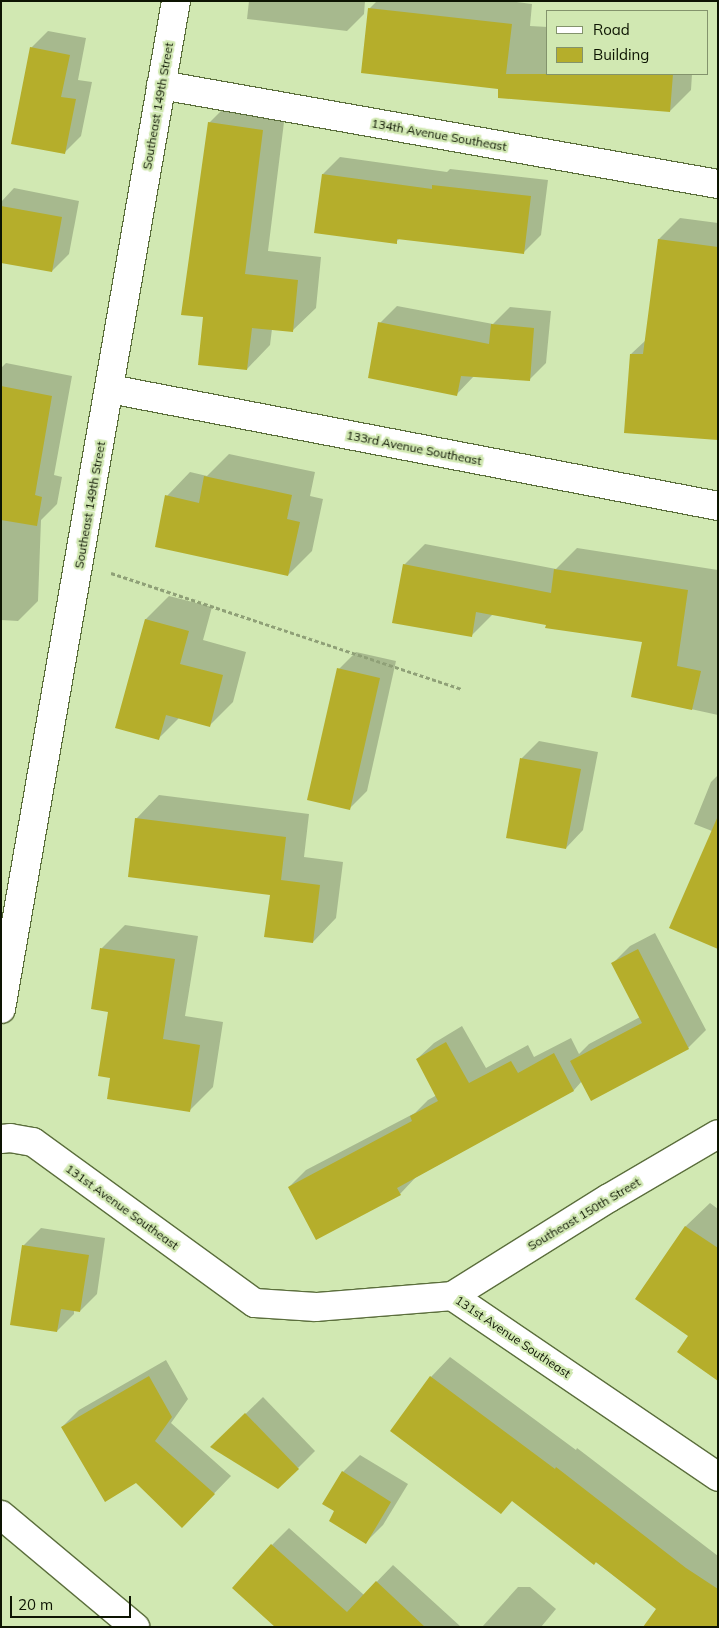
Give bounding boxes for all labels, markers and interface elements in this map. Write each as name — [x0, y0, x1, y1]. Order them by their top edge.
legend — [546, 10, 709, 75]
text: Road — [593, 20, 630, 39]
street label: Southeast 149th Street — [140, 41, 176, 171]
text: Building — [593, 45, 649, 64]
street label: 134th Avenue Southeast — [370, 116, 508, 154]
street label: 133rd Avenue Southeast — [345, 428, 483, 468]
street label: Southeast 149th Street — [72, 440, 108, 570]
street label: 131st Avenue Southeast — [63, 1161, 181, 1253]
street label: Southeast 150th Street — [525, 1175, 643, 1253]
street label: 131st Avenue Southeast — [453, 1293, 573, 1381]
scale bar — [12, 1586, 134, 1618]
text: 20 m — [18, 1595, 53, 1614]

